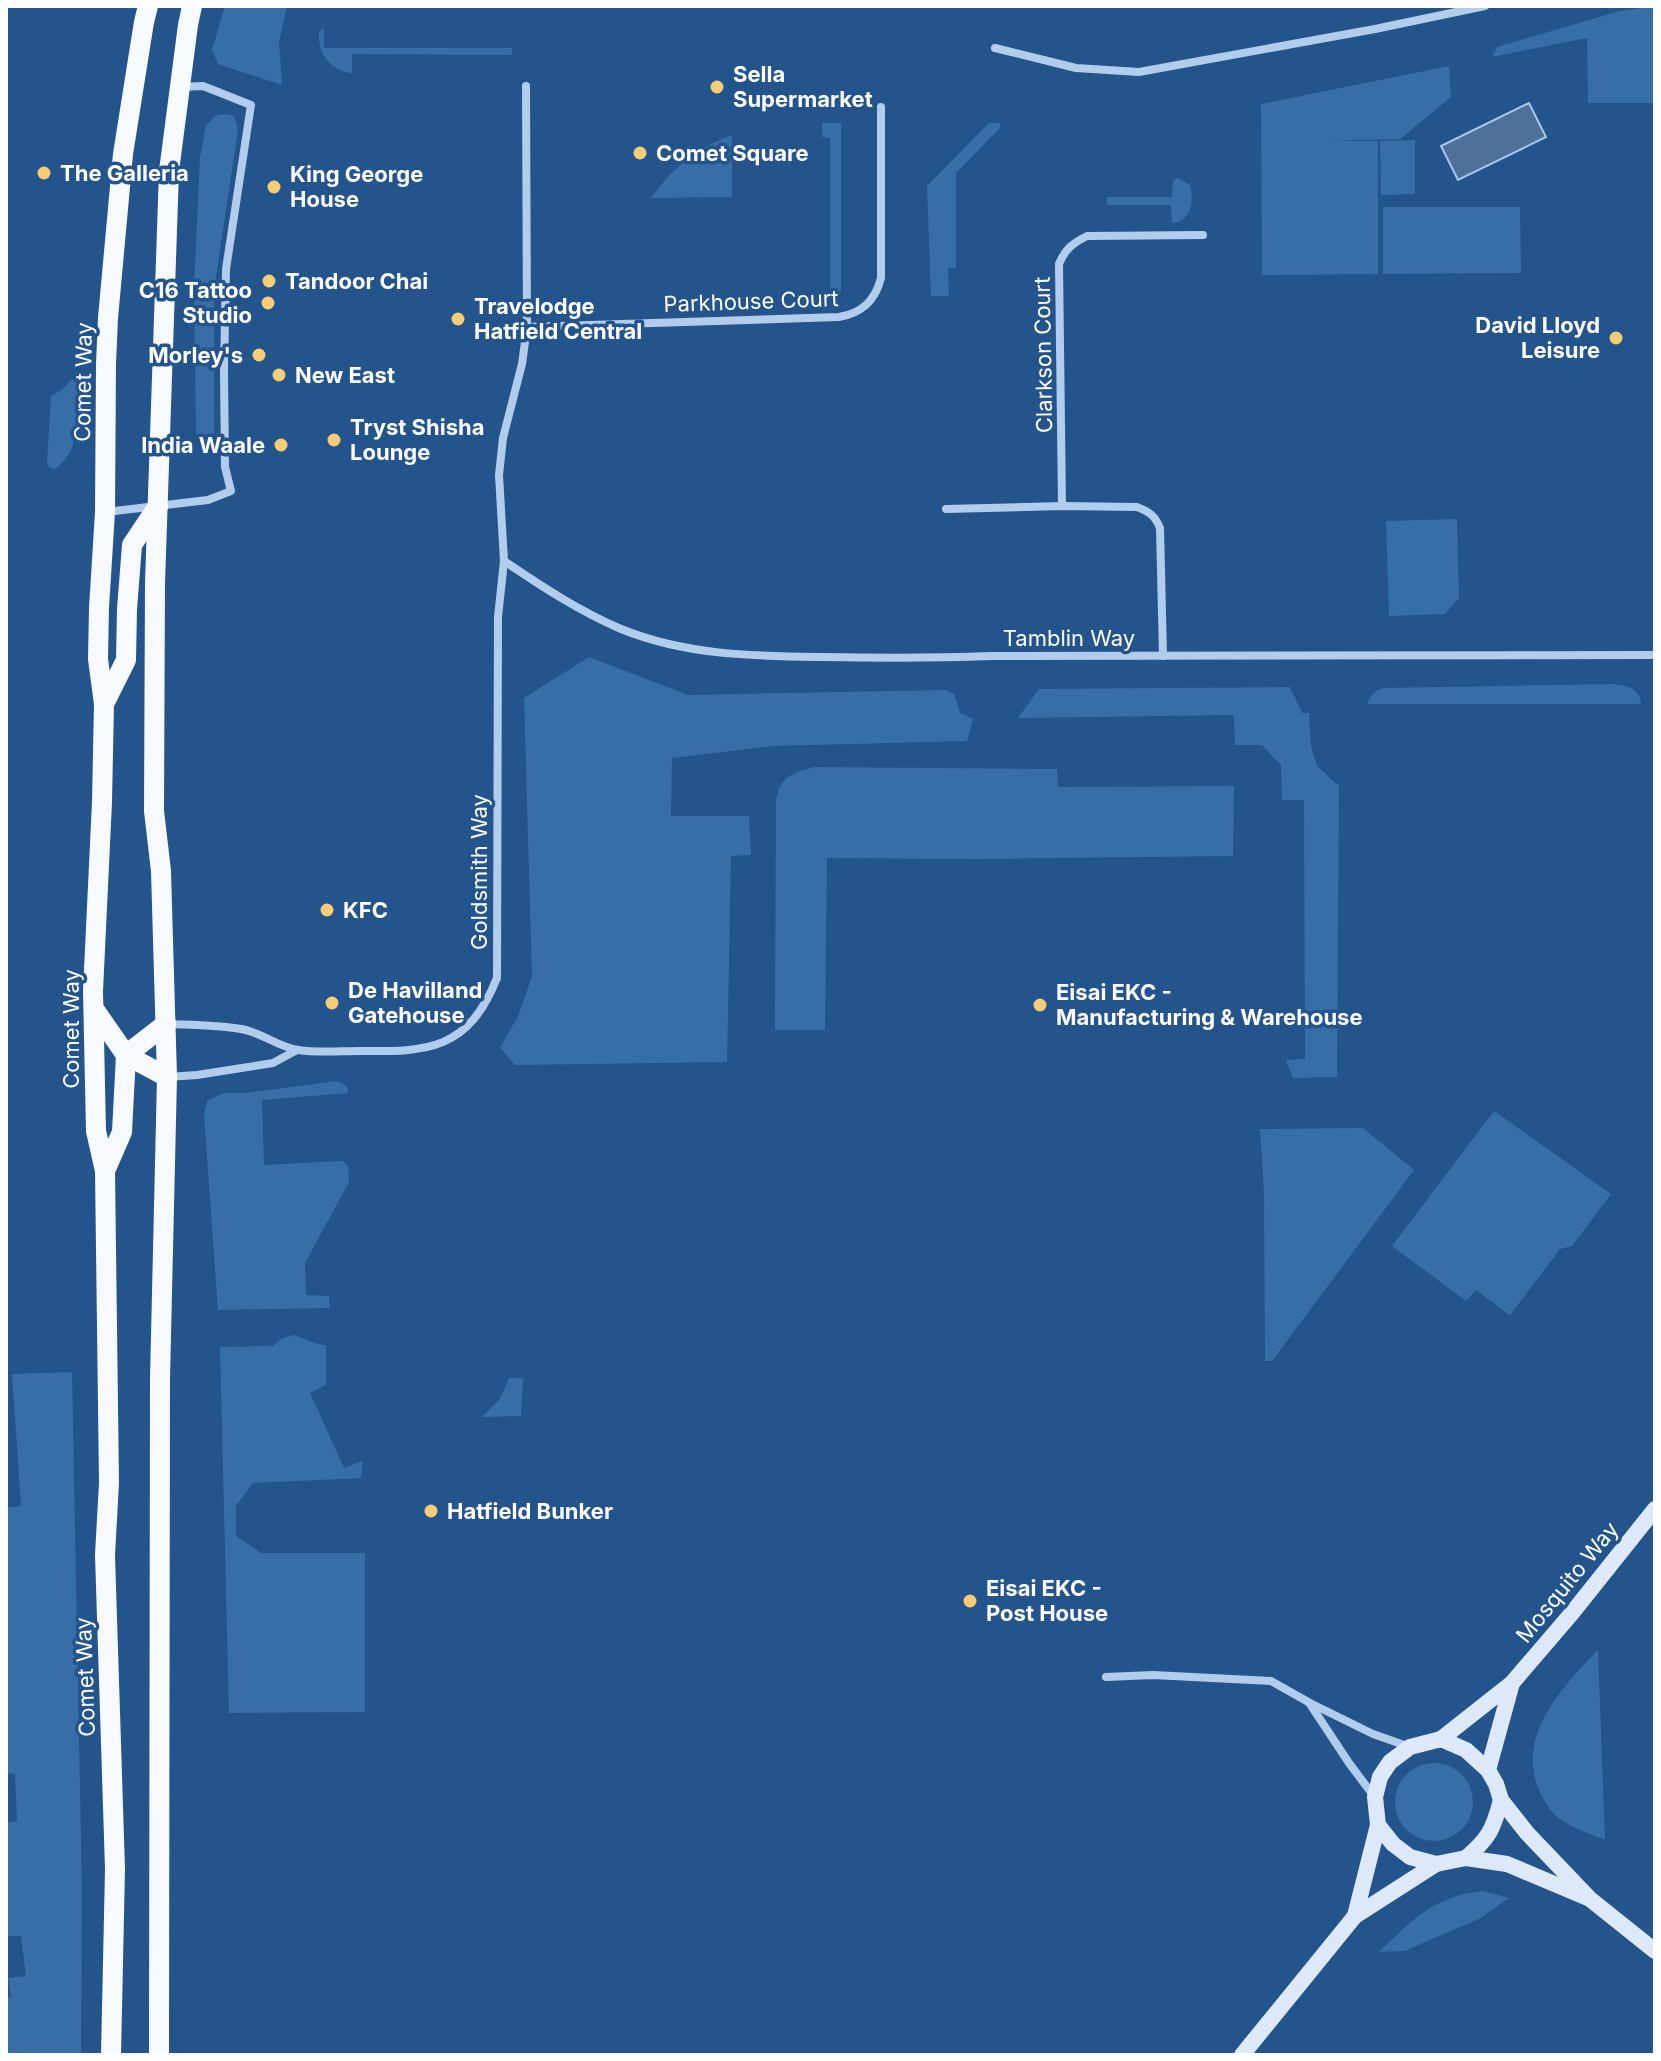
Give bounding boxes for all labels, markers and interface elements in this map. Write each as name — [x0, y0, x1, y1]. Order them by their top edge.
place label: Sella Supermarket — [733, 61, 873, 112]
marker: Sella Supermarket — [708, 78, 726, 96]
place label: Comet Square — [656, 140, 809, 166]
marker: Comet Square — [631, 144, 649, 162]
place label: The Galleria — [60, 160, 189, 186]
place label: King George House — [290, 161, 423, 212]
marker: The Galleria — [35, 164, 53, 182]
marker: King George House — [265, 178, 283, 196]
place label: Tandoor Chai — [285, 268, 428, 294]
marker: Tandoor Chai — [260, 272, 278, 290]
place label: C16 Tattoo Studio — [139, 277, 252, 328]
street label: Clarkson Court — [1029, 277, 1057, 433]
street label: Parkhouse Court — [663, 285, 839, 317]
place label: Travelodge Hatfield Central — [474, 293, 642, 344]
marker: C16 Tattoo Studio — [259, 294, 277, 312]
marker: Travelodge Hatfield Central — [449, 310, 467, 328]
place label: David Lloyd Leisure — [1475, 312, 1600, 363]
street label: Comet Way — [69, 322, 97, 442]
marker: David Lloyd Leisure — [1607, 329, 1625, 347]
place label: Morley's — [148, 342, 243, 368]
marker: Morley's — [250, 346, 268, 364]
place label: New East — [295, 362, 395, 388]
marker: New East — [270, 366, 288, 384]
place label: Tryst Shisha Lounge — [350, 414, 484, 465]
marker: Tryst Shisha Lounge — [325, 431, 343, 449]
place label: India Waale — [141, 432, 265, 458]
marker: India Waale — [272, 436, 290, 454]
street label: Tamblin Way — [1003, 625, 1135, 651]
street label: Goldsmith Way — [466, 794, 492, 950]
place label: KFC — [343, 897, 388, 923]
marker: KFC — [318, 901, 336, 919]
street label: Comet Way — [58, 969, 84, 1089]
place label: De Havilland Gatehouse — [348, 977, 482, 1028]
place label: Eisai EKC - Manufacturing & Warehouse — [1056, 979, 1363, 1030]
marker: De Havilland Gatehouse — [323, 994, 341, 1012]
marker: Eisai EKC - Manufacturing & Warehouse — [1031, 996, 1049, 1014]
place label: Hatfield Bunker — [447, 1498, 613, 1524]
marker: Hatfield Bunker — [422, 1502, 440, 1520]
street label: Mosquito Way — [1510, 1516, 1624, 1648]
place label: Eisai EKC - Post House — [986, 1575, 1108, 1626]
marker: Eisai EKC - Post House — [961, 1592, 979, 1610]
street label: Comet Way — [70, 1617, 100, 1737]

